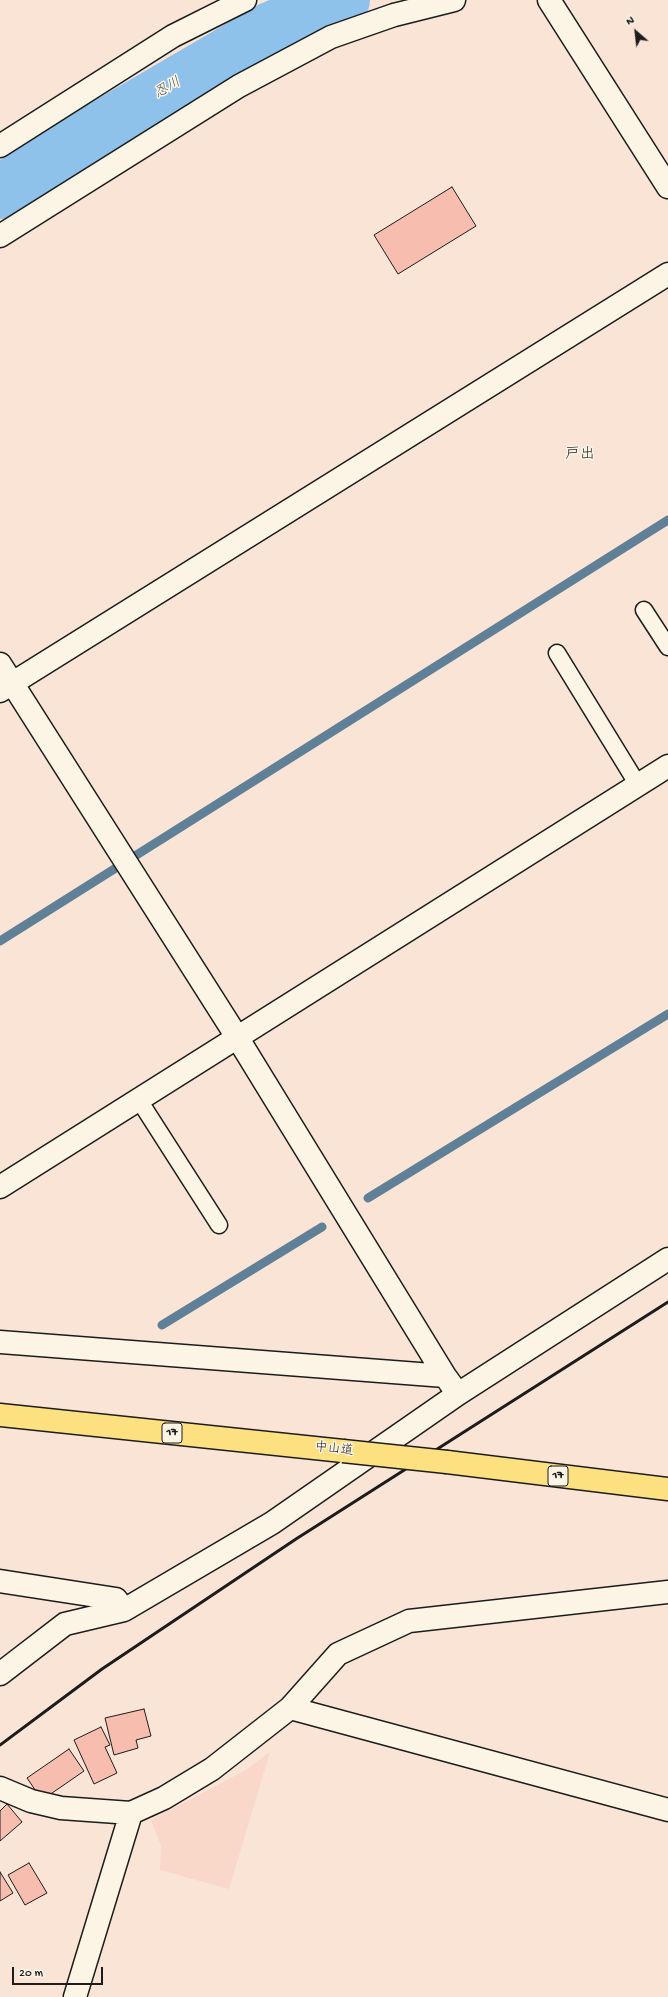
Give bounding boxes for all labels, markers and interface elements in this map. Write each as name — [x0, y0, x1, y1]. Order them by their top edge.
north arrow — [616, 12, 656, 52]
text: N — [624, 14, 636, 28]
water label: 忍川 — [152, 75, 184, 103]
district label: 戸出 — [565, 447, 595, 465]
road number: 17 — [162, 1423, 182, 1443]
street label: 中山道 — [314, 1440, 354, 1460]
road number: 17 — [548, 1466, 568, 1486]
scale bar — [14, 1959, 105, 1985]
text: 20 m — [19, 1967, 43, 1981]

